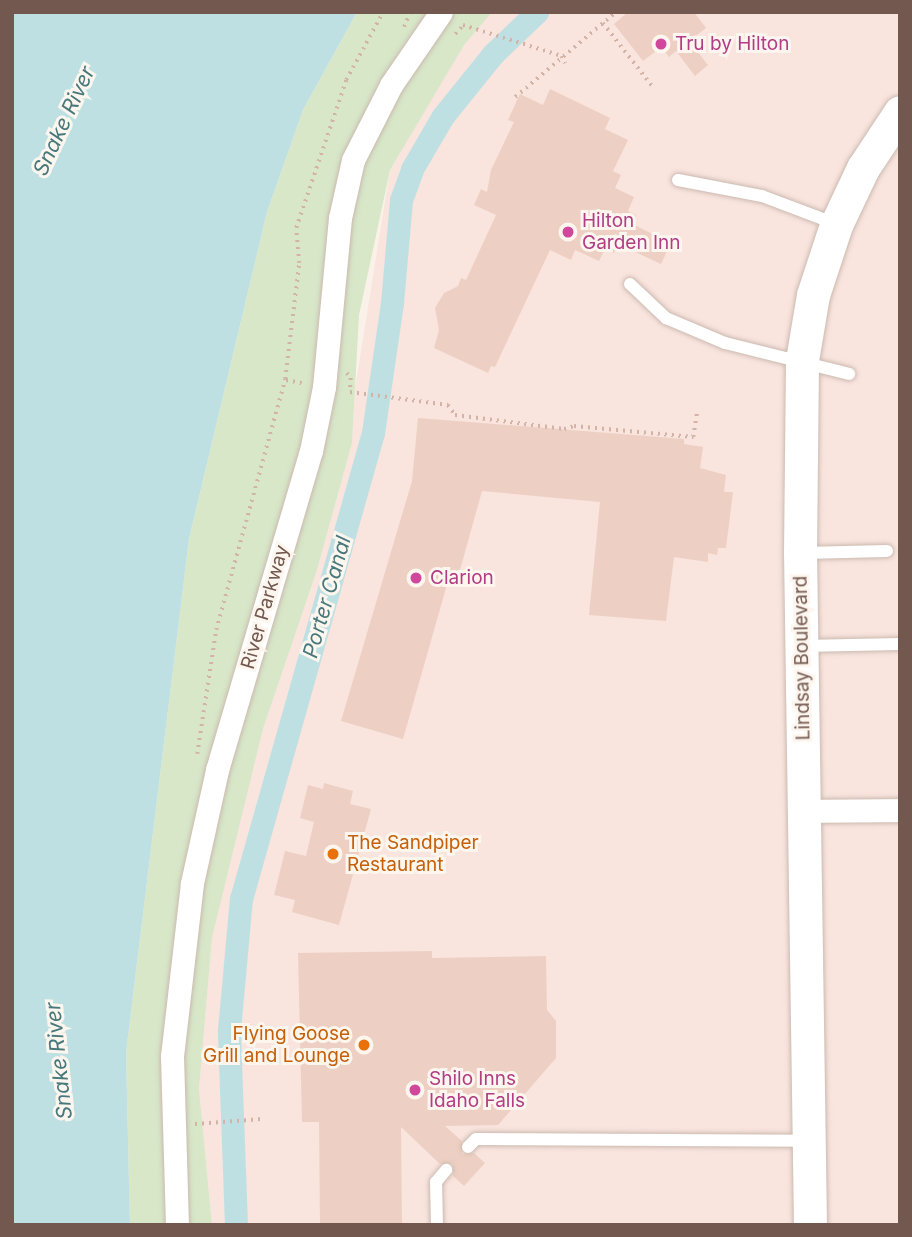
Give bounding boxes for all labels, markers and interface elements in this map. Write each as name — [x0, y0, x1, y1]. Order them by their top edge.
place label: Tru by Hilton — [675, 33, 789, 55]
marker: Tru by Hilton — [653, 36, 669, 52]
water label: Snake River — [28, 62, 100, 180]
place label: Hilton Garden Inn — [582, 210, 681, 254]
marker: Hilton Garden Inn — [560, 224, 576, 240]
water label: Porter Canal — [298, 533, 356, 661]
street label: River Parkway — [236, 542, 294, 672]
place label: Clarion — [430, 567, 494, 589]
marker: Clarion — [408, 570, 424, 586]
street label: Lindsay Boulevard — [789, 575, 815, 741]
place label: The Sandpiper Restaurant — [347, 832, 479, 876]
marker: The Sandpiper Restaurant — [325, 846, 341, 862]
water label: Snake River — [40, 1001, 78, 1121]
place label: Flying Goose Grill and Lounge — [203, 1023, 350, 1067]
marker: Flying Goose Grill and Lounge — [356, 1037, 372, 1053]
place label: Shilo Inns Idaho Falls — [429, 1068, 525, 1112]
marker: Shilo Inns Idaho Falls — [407, 1082, 423, 1098]

